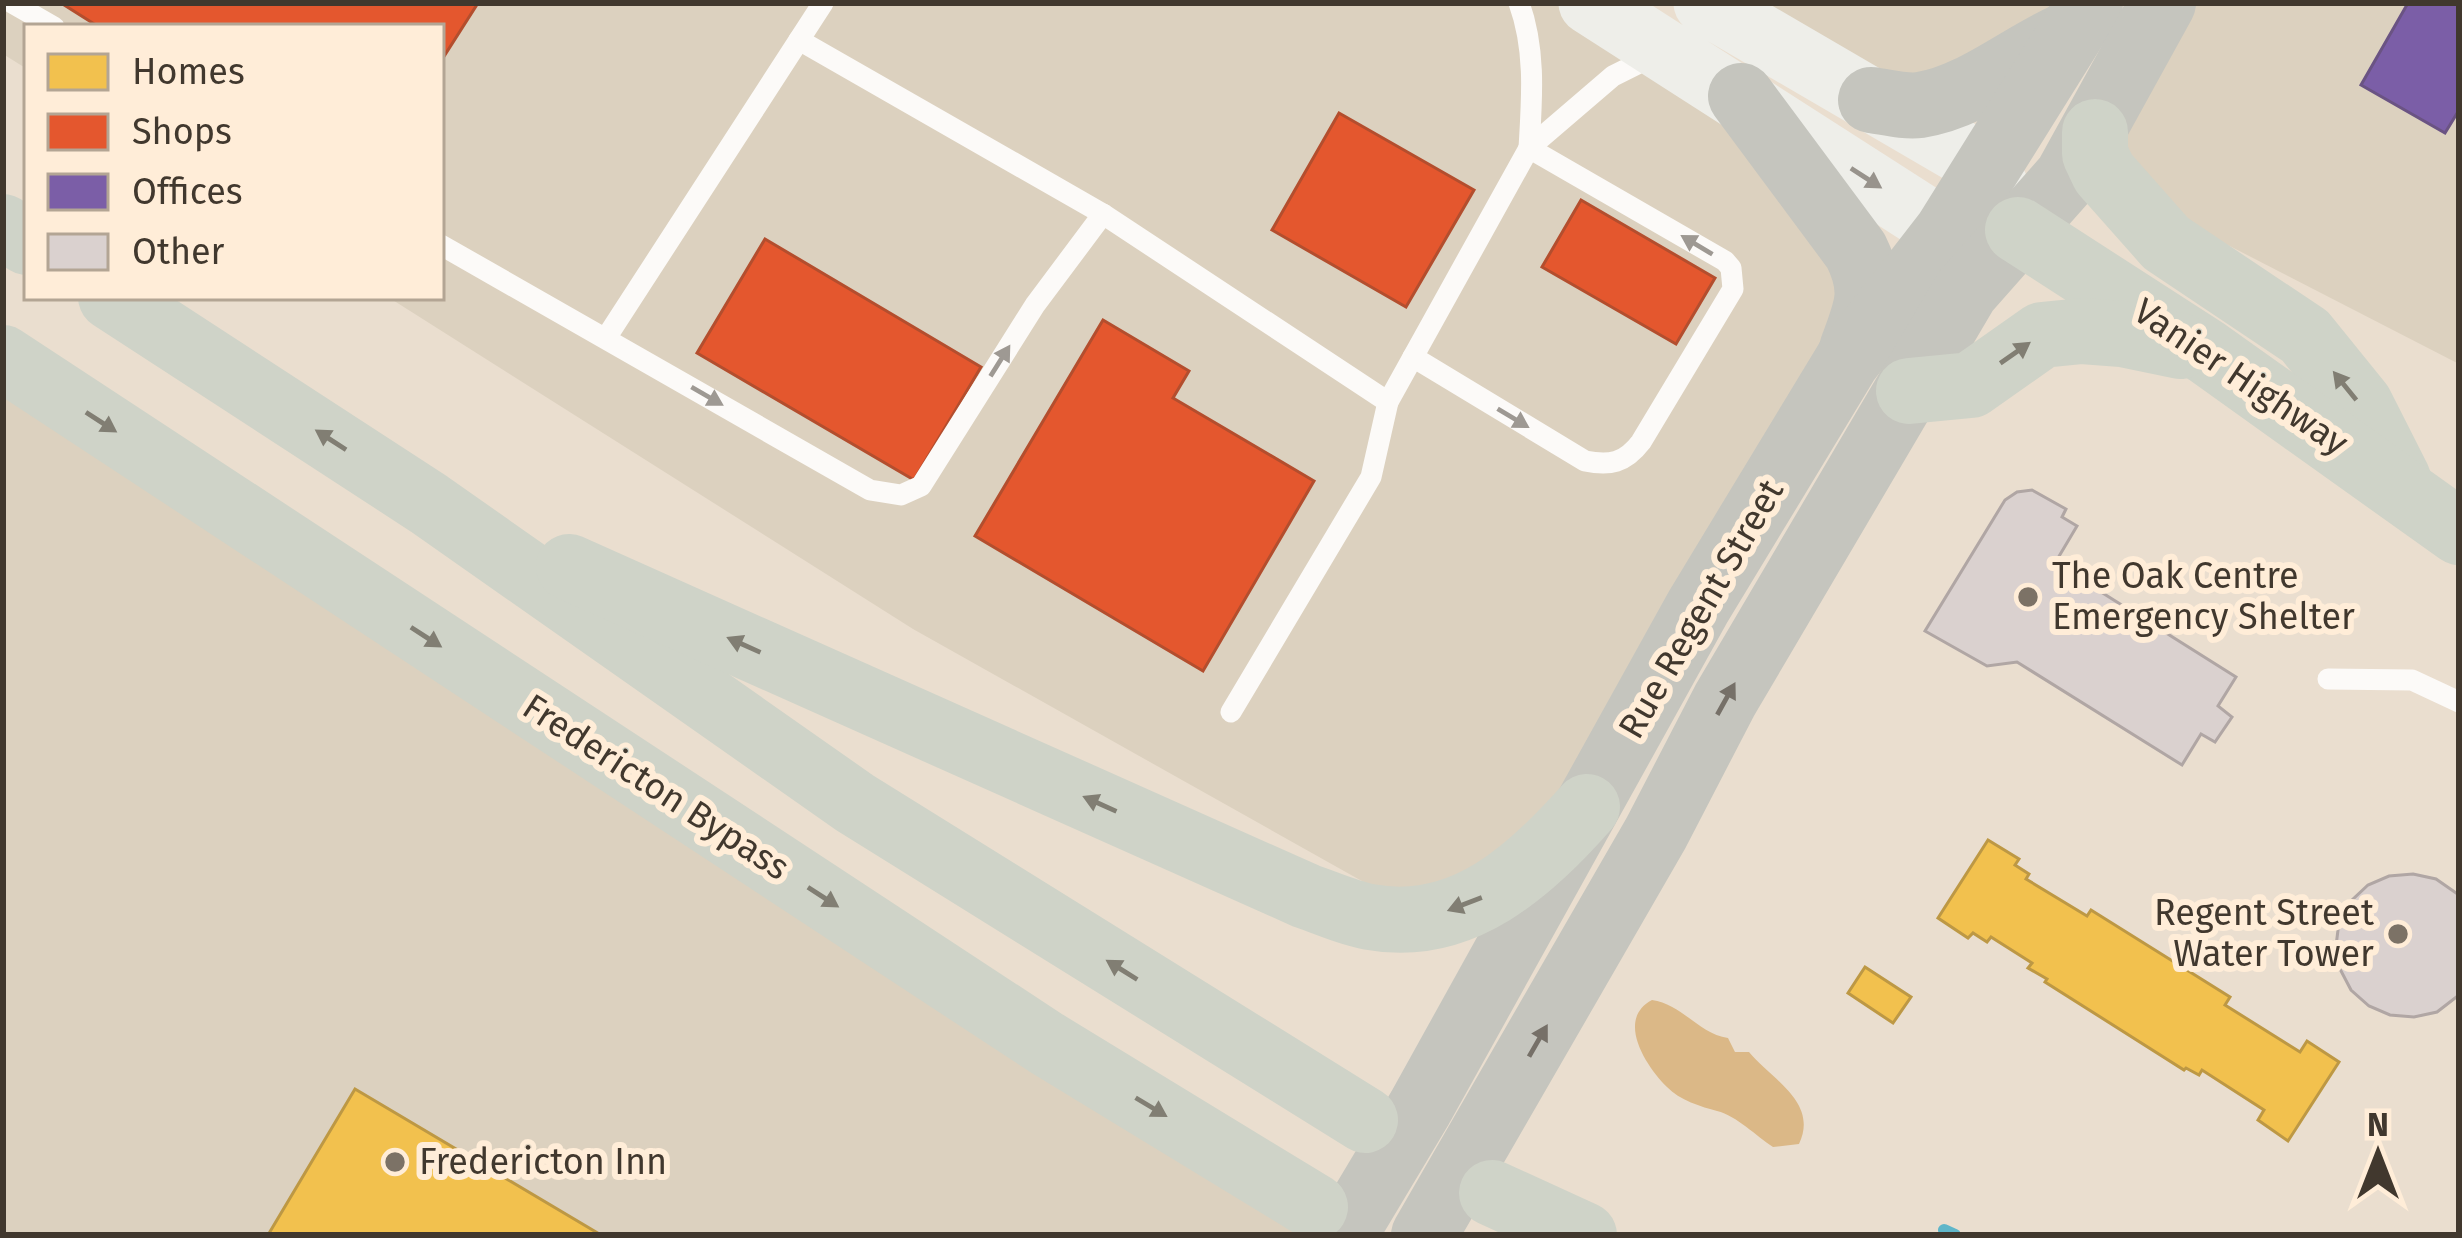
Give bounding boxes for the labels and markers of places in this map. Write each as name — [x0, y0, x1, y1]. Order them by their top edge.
place label: The Oak Centre Emergency Shelter — [2052, 554, 2355, 639]
marker: The Oak Centre Emergency Shelter — [2015, 584, 2041, 610]
place label: Regent Street Water Tower — [2154, 891, 2374, 976]
marker: Regent Street Water Tower — [2385, 921, 2411, 947]
place label: Fredericton Inn — [419, 1140, 667, 1184]
marker: Fredericton Inn — [382, 1149, 408, 1175]

